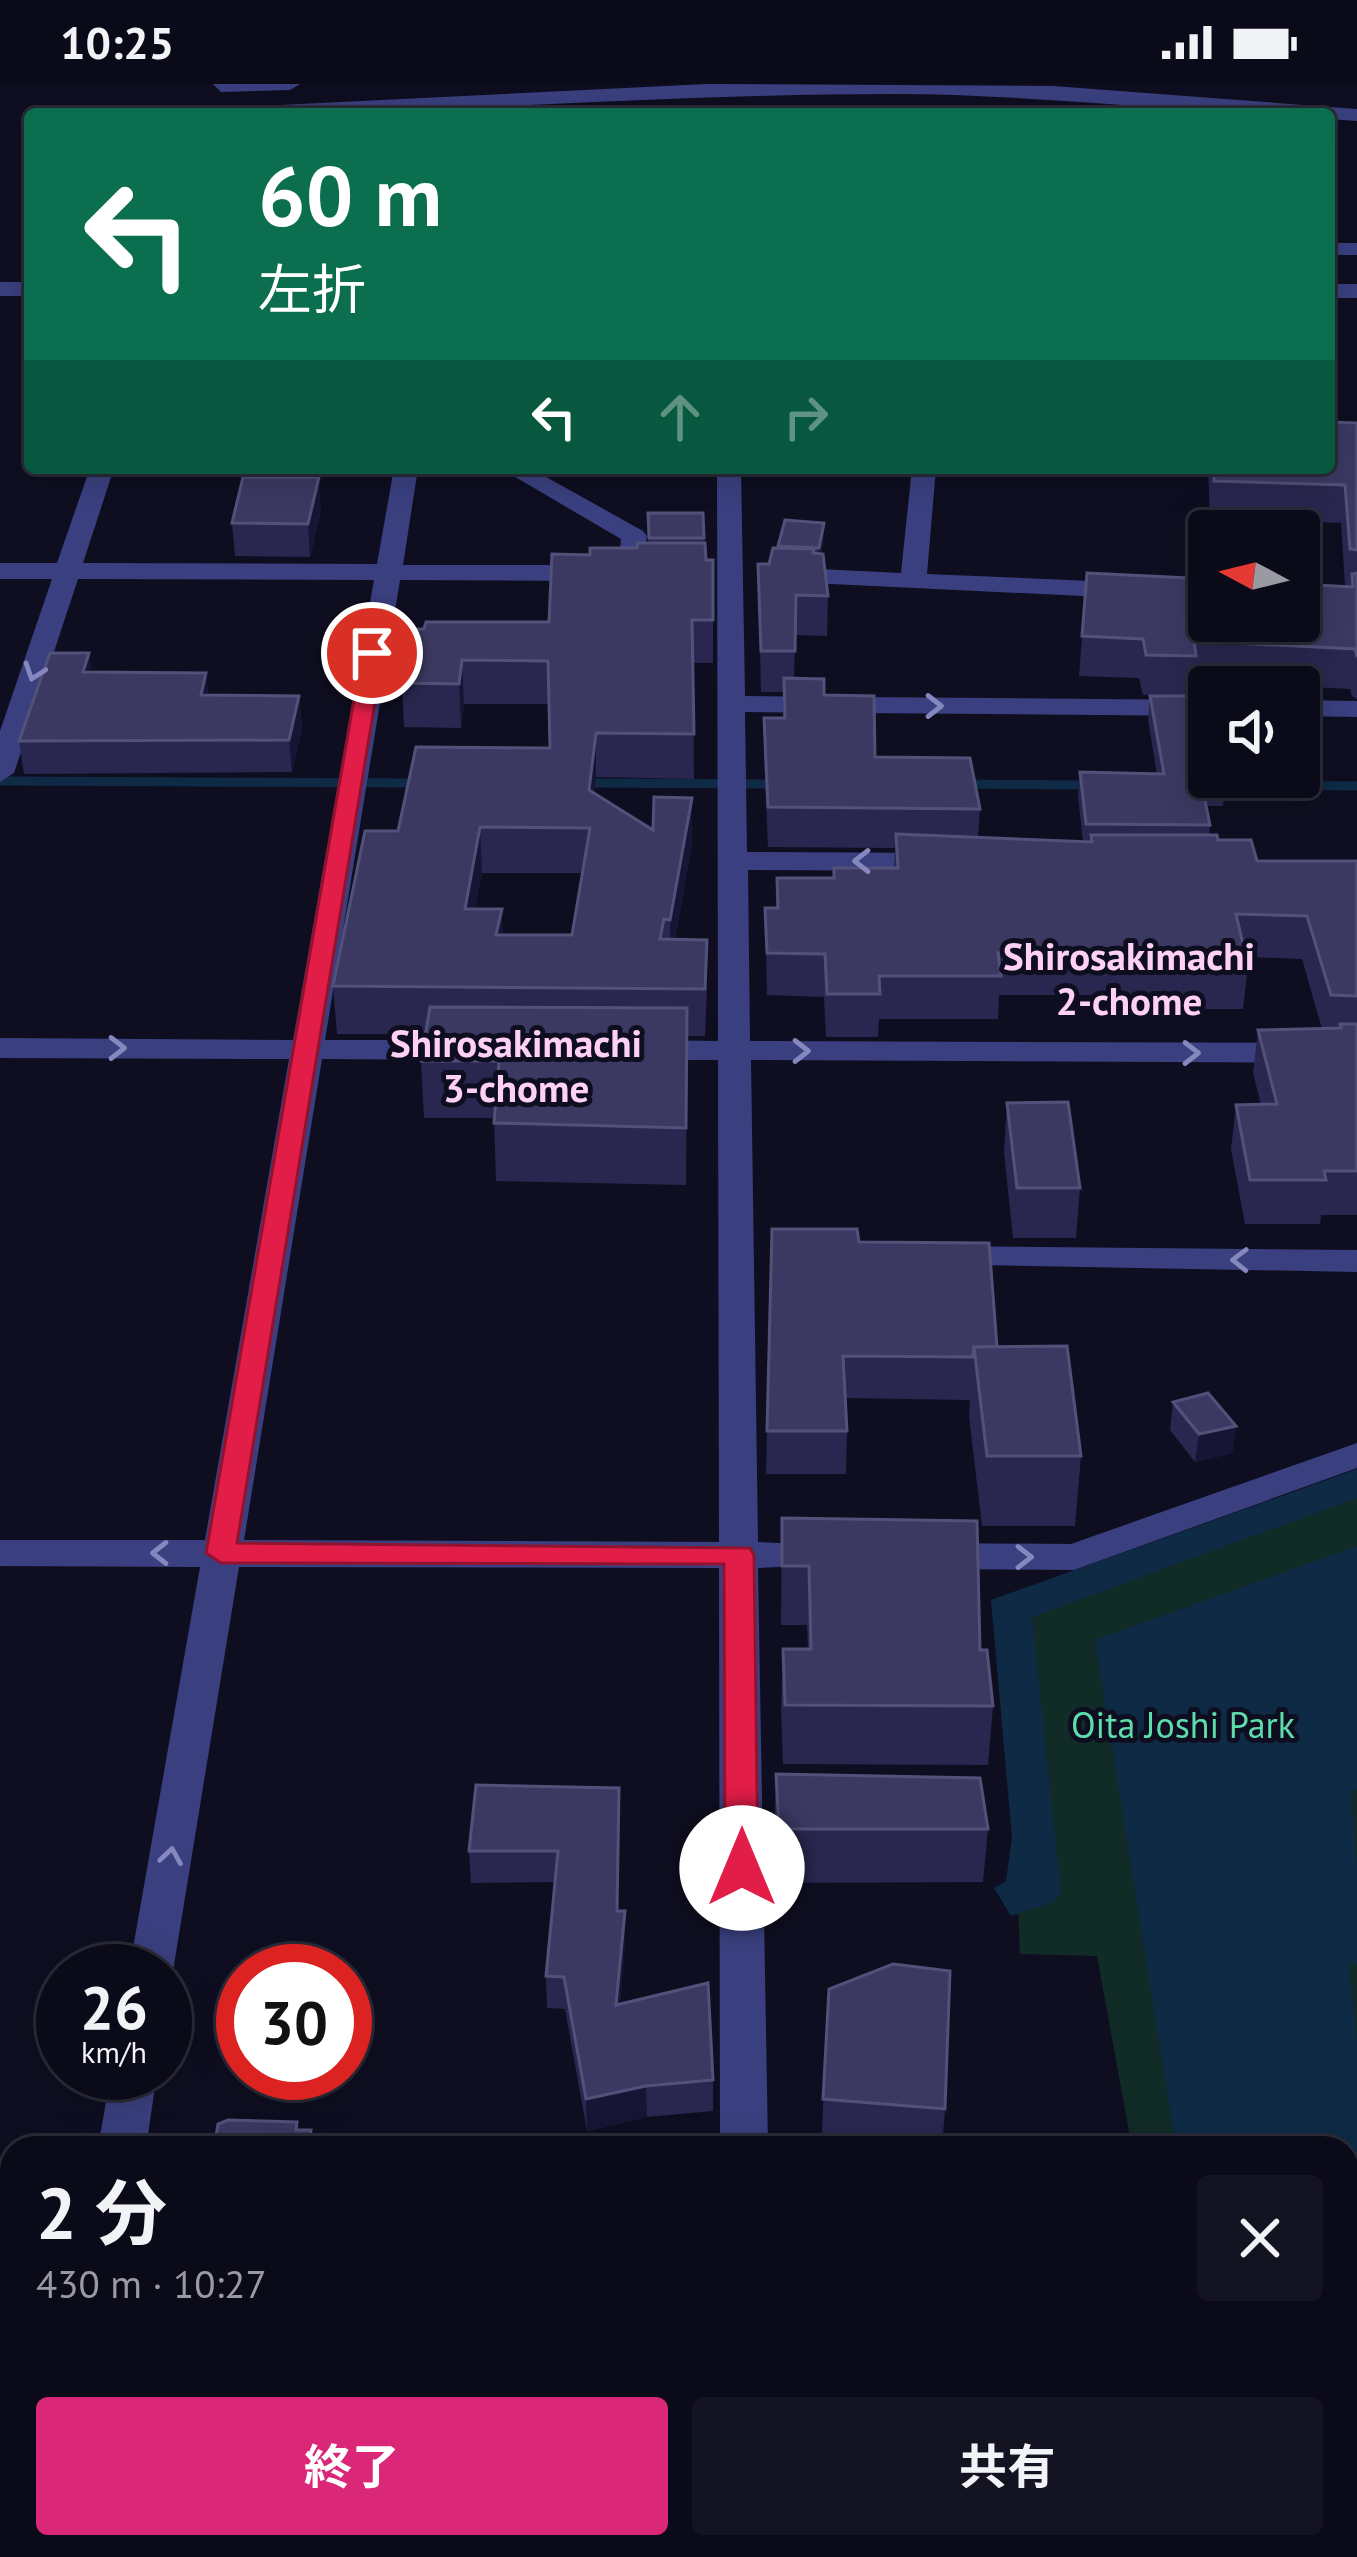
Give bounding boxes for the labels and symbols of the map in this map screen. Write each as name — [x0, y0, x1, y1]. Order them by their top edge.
north arrow — [1188, 510, 1320, 642]
pin — [321, 602, 423, 704]
one-way arrow — [23, 661, 48, 682]
one-way arrow — [926, 693, 944, 719]
one-way arrow — [852, 849, 871, 875]
district label: Shirosakimachi 2-chome — [1003, 930, 1255, 1026]
district label: Shirosakimachi 3-chome — [390, 1017, 642, 1113]
one-way arrow — [109, 1035, 127, 1061]
one-way arrow — [793, 1038, 811, 1064]
one-way arrow — [1182, 1039, 1201, 1065]
one-way arrow — [1230, 1247, 1248, 1273]
one-way arrow — [150, 1540, 168, 1566]
one-way arrow — [1016, 1544, 1034, 1570]
park label: Oita Joshi Park — [1071, 1701, 1295, 1748]
position arrow — [679, 1805, 805, 1931]
one-way arrow — [157, 1846, 182, 1866]
speed limit sign: 30 — [216, 1944, 372, 2100]

